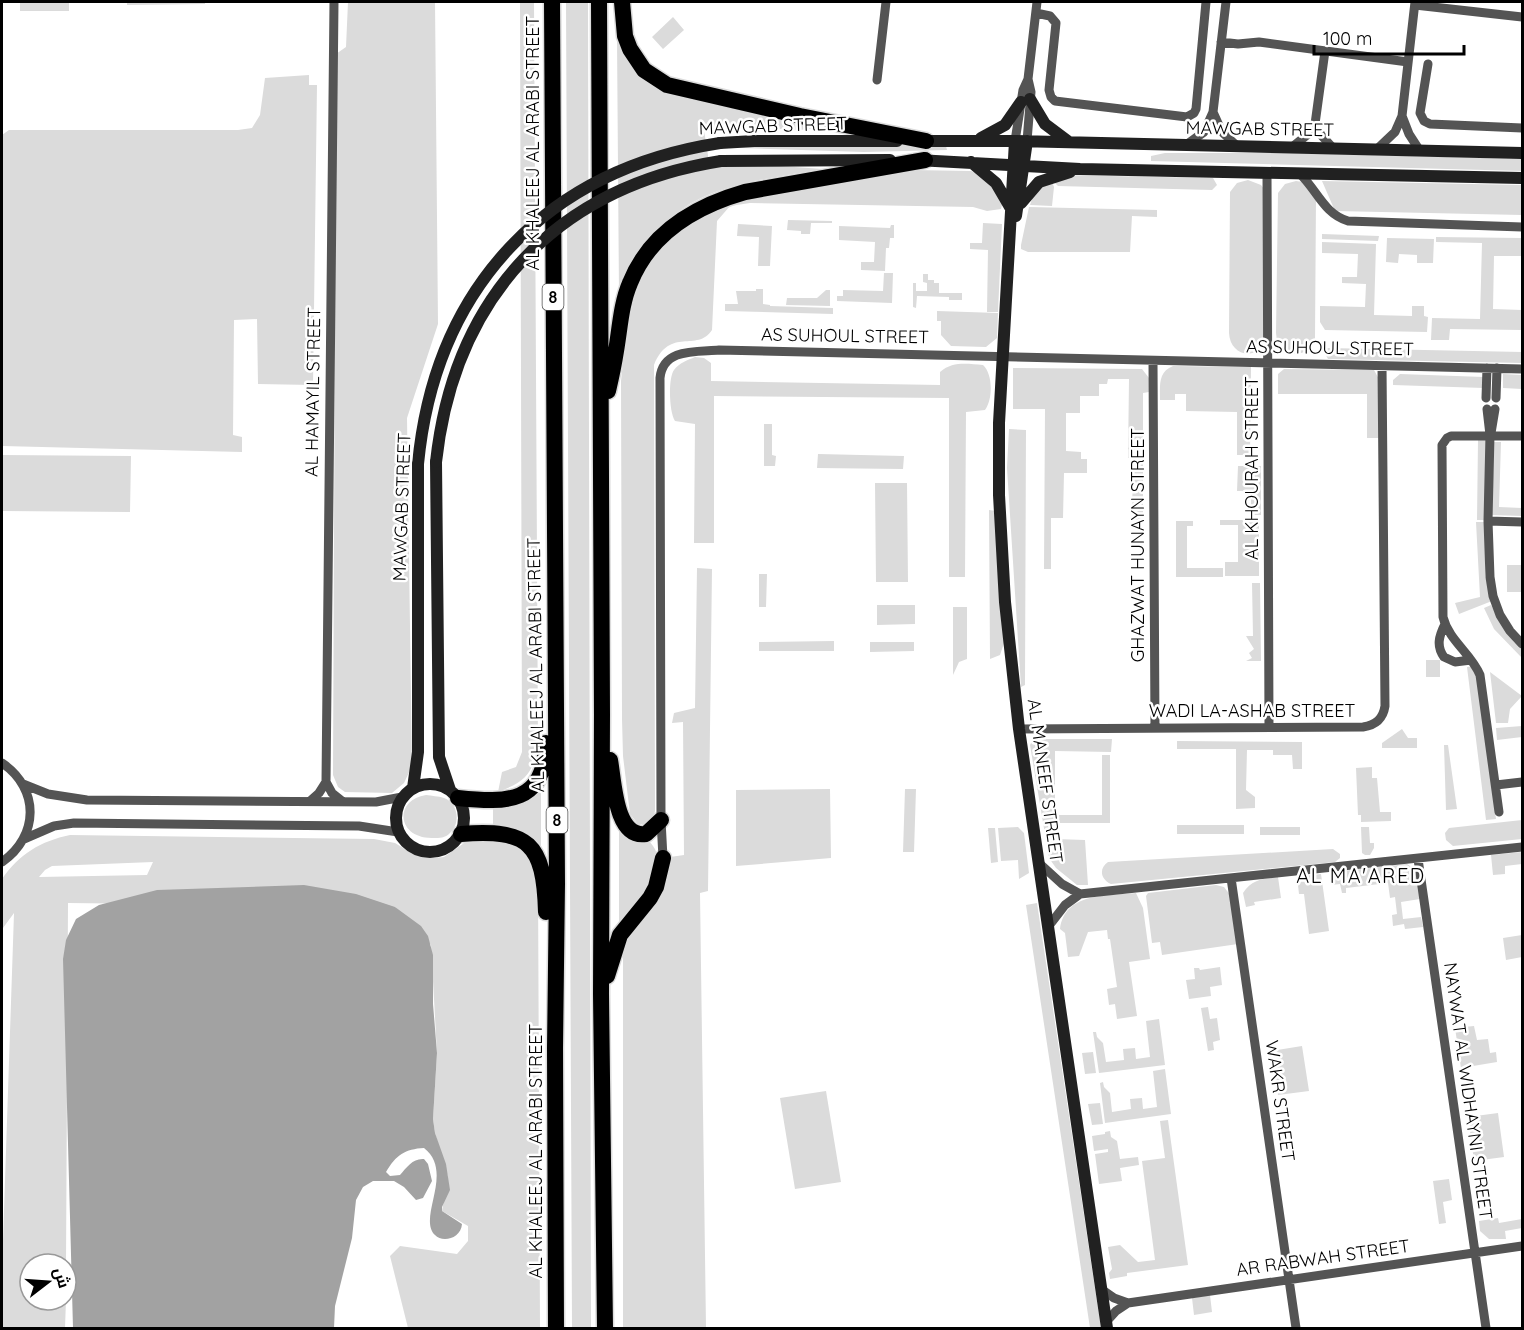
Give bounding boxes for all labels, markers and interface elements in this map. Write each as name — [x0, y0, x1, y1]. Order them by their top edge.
street label: AL KHALEEJ AL ARABI STREET — [521, 15, 544, 270]
scale bar — [1314, 18, 1464, 56]
text: 100 m — [1323, 27, 1372, 50]
street label: MAWGAB STREET — [698, 111, 848, 140]
street label: MAWGAB STREET — [1186, 116, 1335, 141]
road number: 8 — [542, 284, 564, 310]
street label: AL HAMAYIL STREET — [300, 307, 325, 477]
street label: AS SUHOUL STREET — [761, 323, 929, 348]
street label: AS SUHOUL STREET — [1246, 335, 1414, 360]
street label: AL KHOURAH STREET — [1240, 376, 1263, 560]
street label: GHAZWAT HUNAYN STREET — [1126, 428, 1149, 662]
street label: MAWGAB STREET — [387, 432, 416, 582]
street label: AL KHALEEJ AL ARABI STREET — [522, 537, 549, 793]
street label: AL MANEEF STREET — [1023, 697, 1068, 865]
street label: WADI LA-ASHAB STREET — [1149, 699, 1355, 722]
road number: 8 — [546, 807, 568, 833]
district label: AL MA'ARED — [1296, 863, 1426, 888]
street label: NAYWAT AL WIDHAYNI STREET — [1439, 961, 1498, 1221]
street label: AL KHALEEJ AL ARABI STREET — [524, 1023, 547, 1278]
street label: WAKR STREET — [1261, 1039, 1300, 1163]
street label: AR RABWAH STREET — [1235, 1234, 1411, 1281]
north arrow — [18, 1252, 78, 1312]
text: ش — [50, 1265, 75, 1290]

